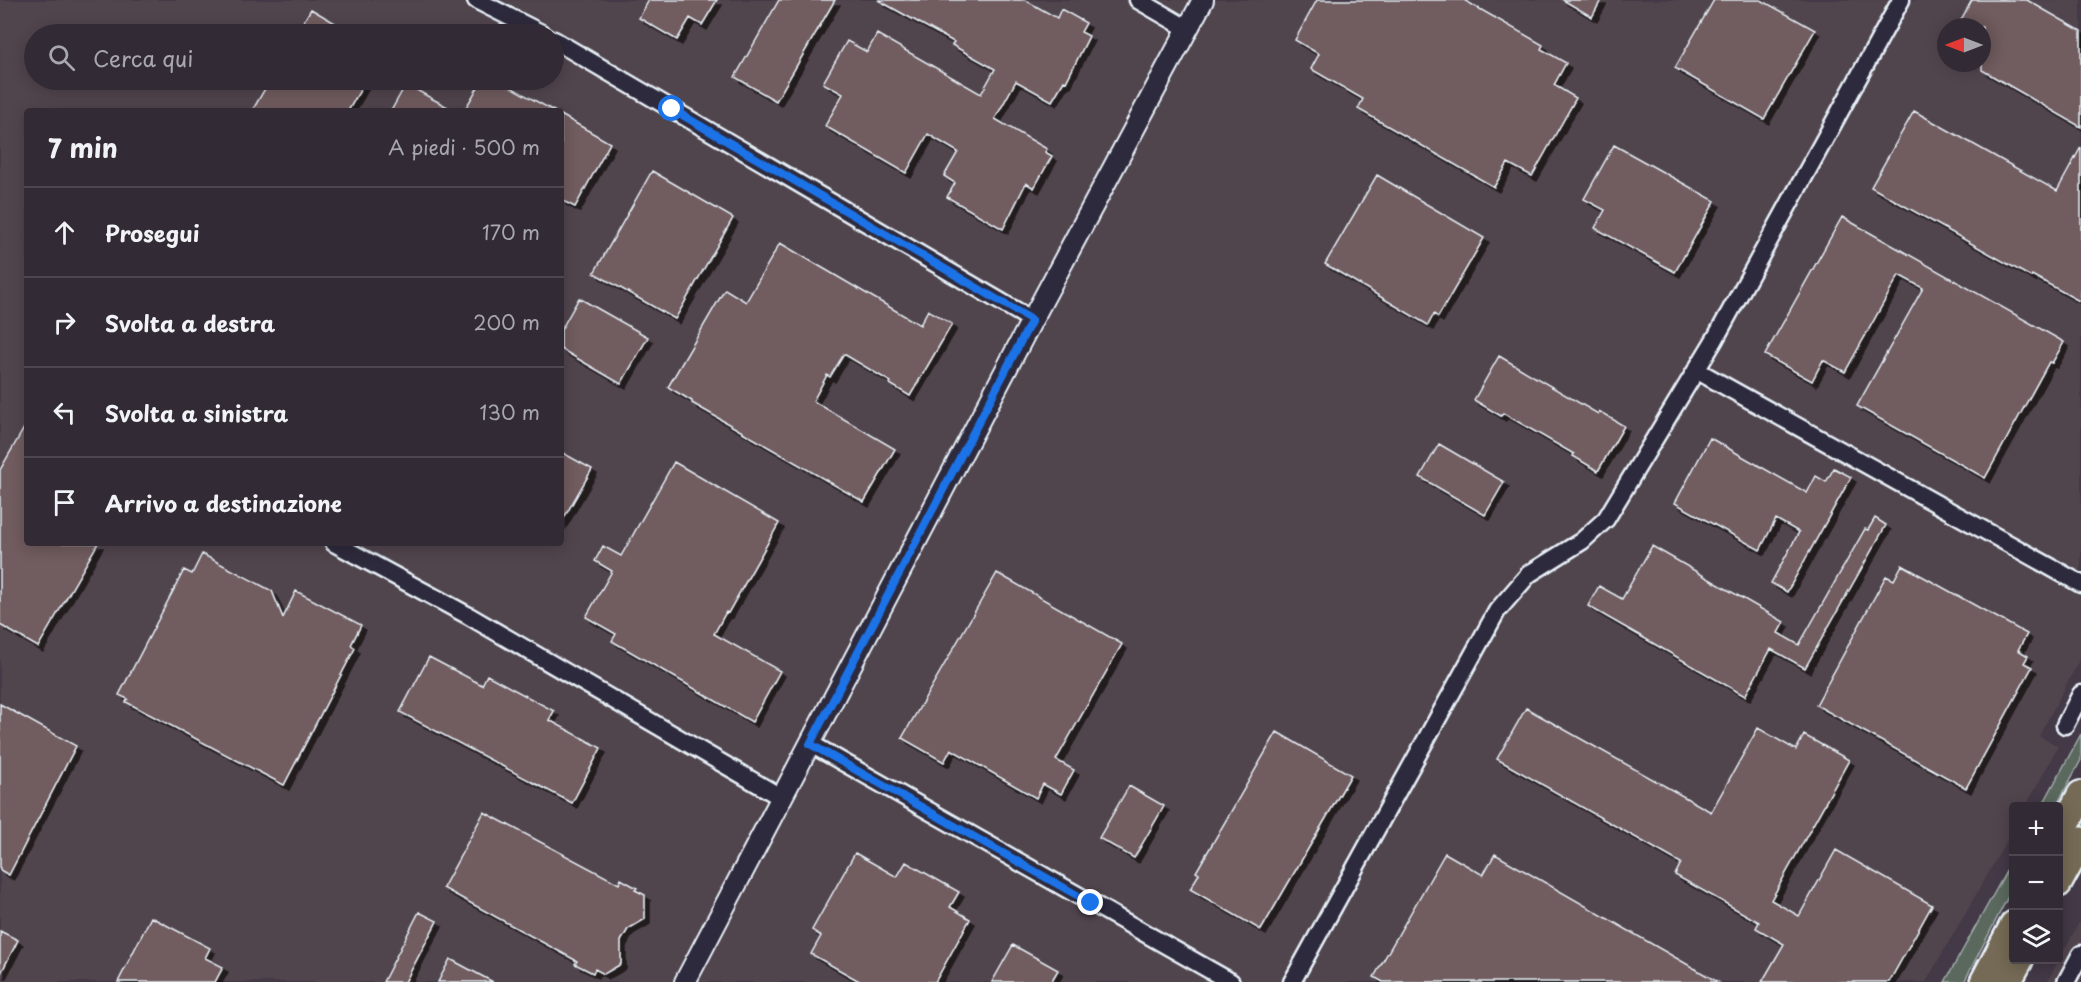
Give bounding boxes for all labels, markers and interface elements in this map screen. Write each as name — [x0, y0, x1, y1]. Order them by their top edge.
north arrow — [1937, 18, 1991, 72]
search box — [24, 24, 564, 90]
icon: search — [45, 41, 78, 74]
text: Cerca qui — [93, 41, 193, 74]
route start — [658, 95, 684, 121]
text: 7 min — [48, 128, 118, 167]
text: A piedi · 500 m — [388, 132, 540, 162]
icon: ahead — [48, 216, 81, 249]
text: Prosegui — [105, 216, 199, 249]
text: 170 m — [482, 217, 540, 247]
icon: right — [48, 306, 81, 339]
text: Svolta a destra — [105, 306, 275, 339]
text: 200 m — [473, 307, 540, 337]
icon: left — [48, 396, 81, 429]
text: Svolta a sinistra — [105, 396, 288, 429]
text: 130 m — [480, 397, 540, 427]
icon: arrive — [48, 486, 81, 519]
text: Arrivo a destinazione — [105, 486, 342, 519]
map controls — [2009, 802, 2063, 964]
button: + — [2009, 802, 2063, 856]
button: − — [2009, 856, 2063, 910]
route end — [1077, 889, 1103, 915]
button: layers — [2009, 910, 2063, 964]

